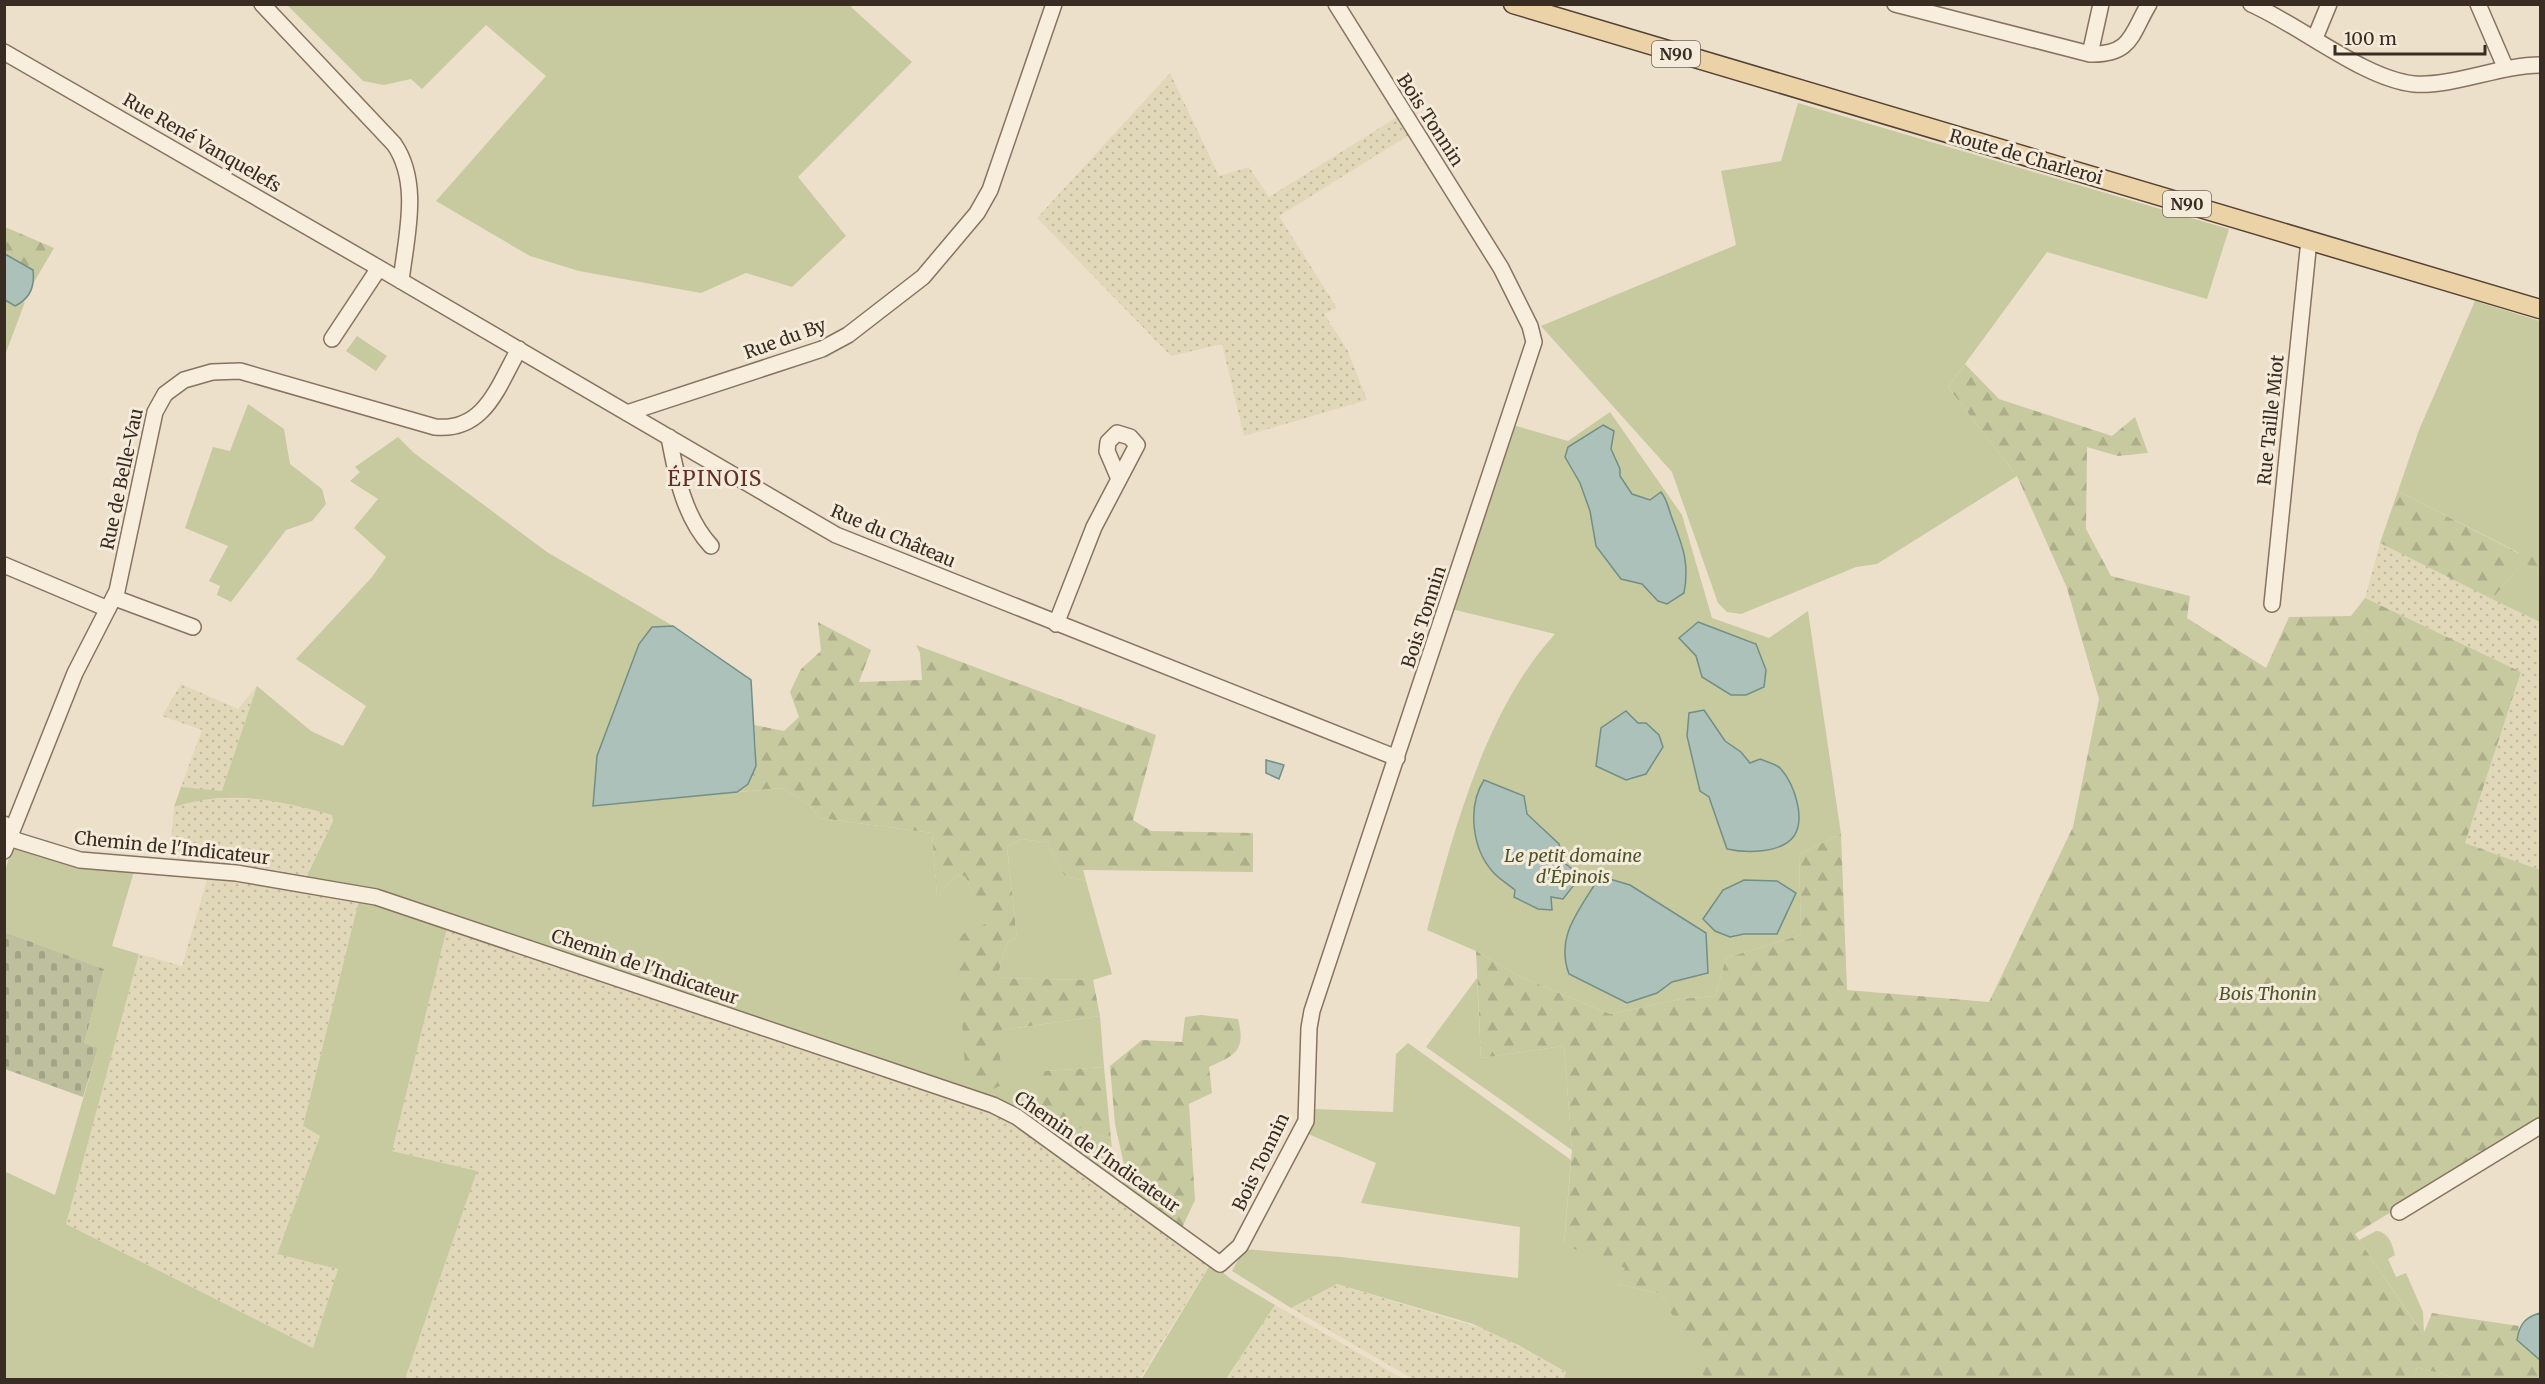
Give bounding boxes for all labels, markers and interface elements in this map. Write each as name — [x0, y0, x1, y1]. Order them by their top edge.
scale bar — [2335, 18, 2485, 56]
text: 100 m — [2344, 27, 2397, 50]
road number: N90 — [1652, 41, 1700, 67]
street label: Bois Tonnin — [1392, 69, 1469, 170]
street label: Rue René Vanquelefs — [119, 88, 286, 197]
street label: Route de Charleroi — [1947, 124, 2106, 189]
road number: N90 — [2163, 191, 2211, 217]
street label: Rue du By — [740, 313, 830, 364]
street label: Rue Taille Miot — [2252, 354, 2289, 486]
street label: Rue de Belle-Vau — [95, 406, 148, 552]
district label: ÉPINOIS — [667, 464, 763, 492]
street label: Rue du Château — [827, 499, 959, 572]
street label: Bois Tonnin — [1396, 563, 1451, 671]
street label: Chemin de l'Indicateur — [73, 826, 271, 869]
park label: Le petit domaine d'Épinois — [1504, 844, 1642, 888]
street label: Chemin de l'Indicateur — [548, 924, 742, 1009]
park label: Bois Thonin — [2219, 982, 2317, 1005]
street label: Chemin de l'Indicateur — [1010, 1086, 1184, 1217]
street label: Bois Tonnin — [1227, 1109, 1294, 1214]

